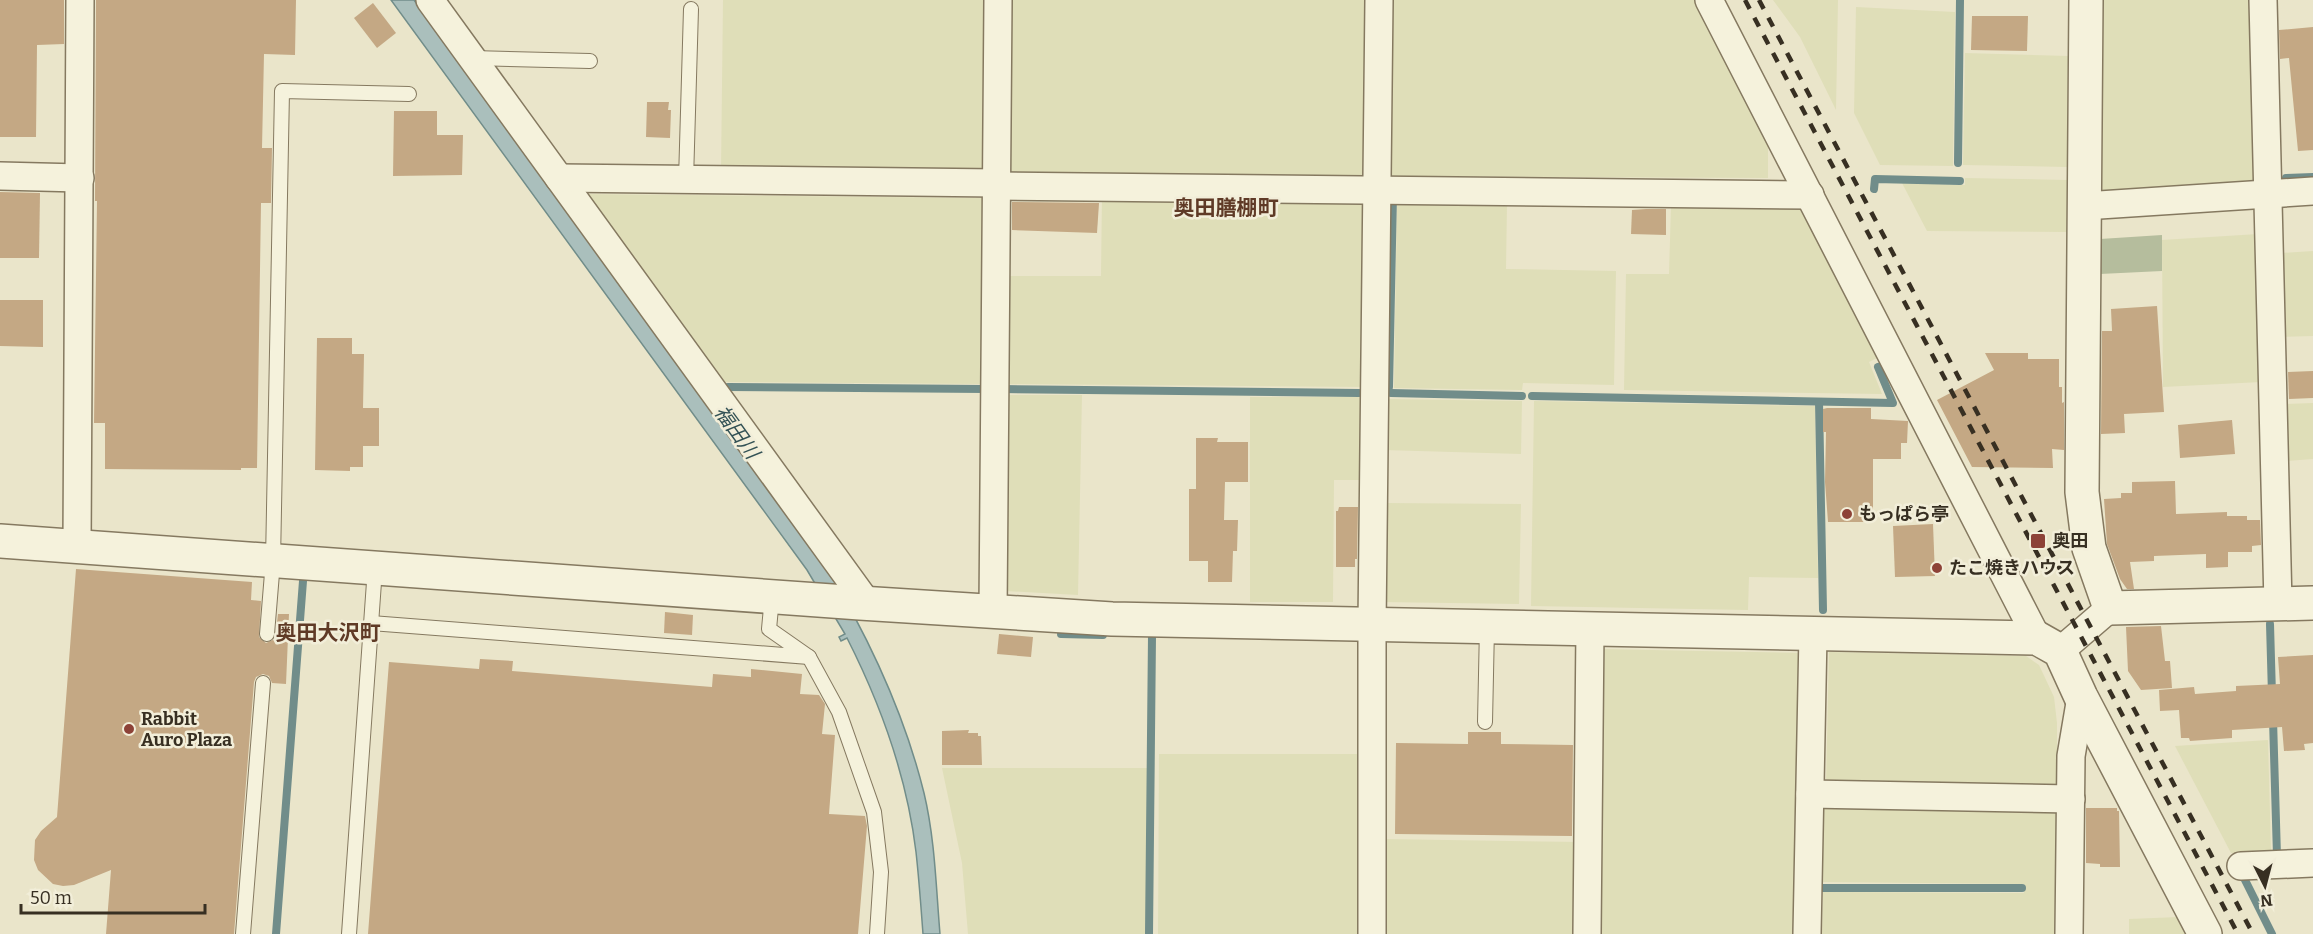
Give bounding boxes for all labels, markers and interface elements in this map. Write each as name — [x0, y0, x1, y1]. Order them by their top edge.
district label: 奥田膳棚町 — [1174, 195, 1279, 221]
water label: 福田川 — [710, 401, 766, 465]
place label: もっぱら亭 — [1859, 503, 1949, 525]
marker: もっぱら亭 — [1840, 507, 1854, 521]
place label: 奥田 — [2052, 530, 2088, 552]
marker: 奥田 — [2029, 532, 2047, 550]
place label: たこ焼きハウス — [1949, 557, 2075, 579]
marker: たこ焼きハウス — [1930, 561, 1944, 575]
district label: 奥田大沢町 — [276, 620, 381, 646]
place label: Rabbit Auro Plaza — [141, 708, 232, 751]
marker: Rabbit Auro Plaza — [122, 722, 136, 736]
north arrow — [2235, 856, 2295, 916]
scale bar — [21, 877, 206, 915]
text: 50 m — [30, 887, 72, 909]
text: N — [2259, 890, 2274, 911]

